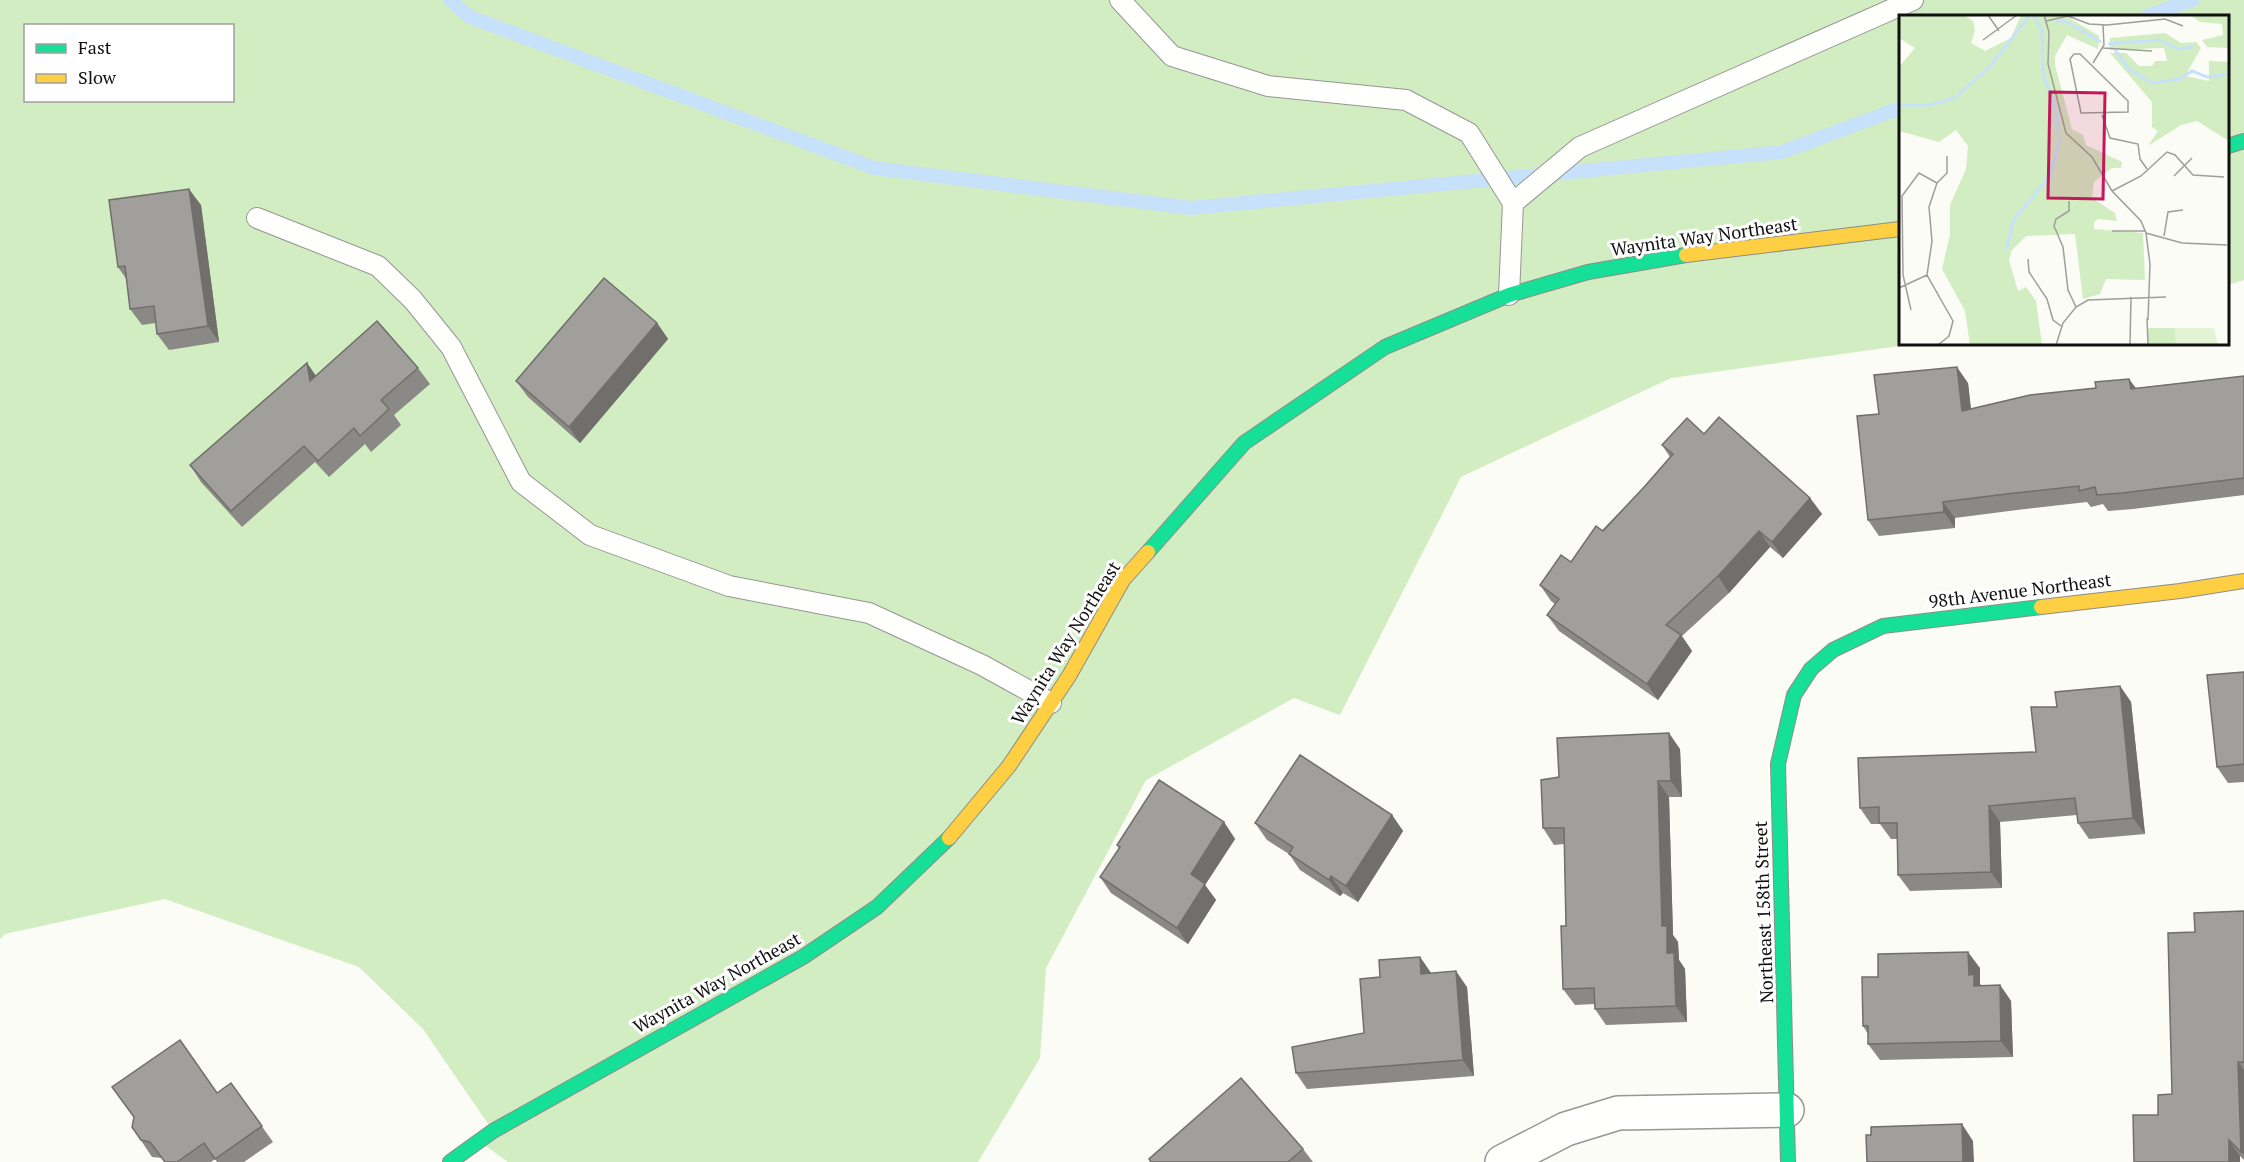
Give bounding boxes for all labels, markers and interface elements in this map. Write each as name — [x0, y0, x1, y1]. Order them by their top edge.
inset map — [1899, 15, 2229, 345]
legend — [24, 24, 234, 102]
text: Fast — [78, 35, 112, 59]
text: Slow — [78, 65, 117, 89]
street label: Waynita Way Northeast — [1609, 211, 1799, 261]
street label: Waynita Way Northeast — [1005, 556, 1125, 729]
street label: 98th Avenue Northeast — [1927, 567, 2113, 613]
street label: Northeast 158th Street — [1748, 820, 1778, 1004]
street label: Waynita Way Northeast — [628, 926, 805, 1038]

